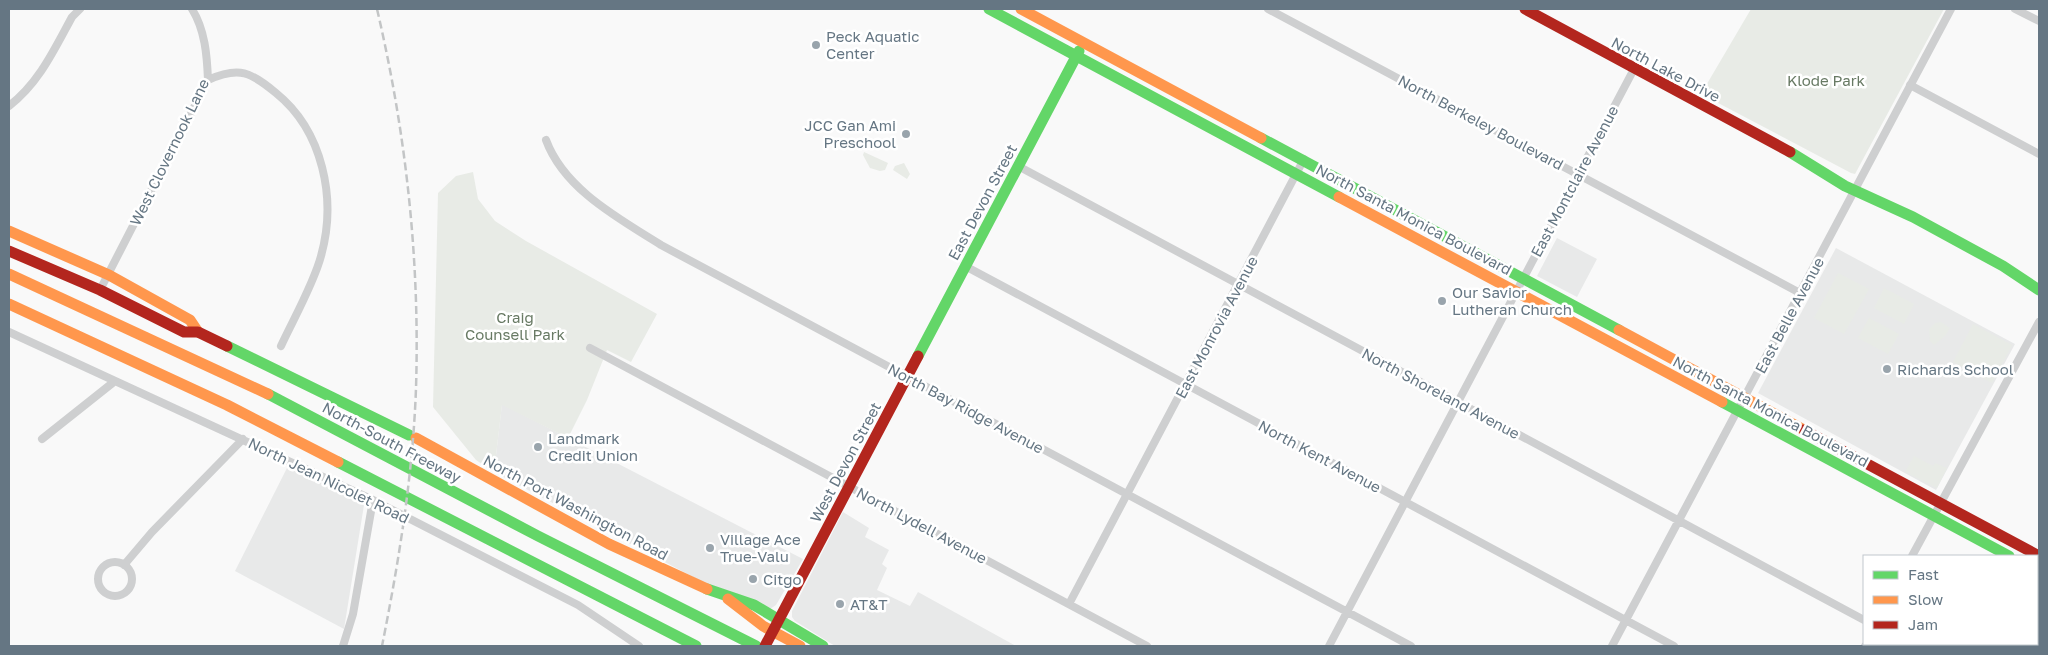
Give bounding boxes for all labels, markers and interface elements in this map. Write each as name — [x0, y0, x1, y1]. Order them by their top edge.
place label: Peck Aquatic Center — [826, 27, 920, 62]
street label: North Lake Drive — [1609, 33, 1724, 105]
marker: Peck Aquatic Center — [810, 39, 822, 51]
street label: North Berkeley Boulevard — [1395, 71, 1567, 173]
park label: Klode Park — [1787, 71, 1866, 89]
street label: West Clovernook Lane — [126, 75, 212, 228]
street label: East Montclaire Avenue — [1526, 102, 1622, 260]
place label: JCC Gan Ami Preschool — [804, 116, 896, 151]
marker: JCC Gan Ami Preschool — [900, 128, 912, 140]
street label: East Devon Street — [944, 141, 1020, 263]
street label: North Santa Monica Boulevard — [1313, 160, 1515, 278]
street label: East Monrovia Avenue — [1171, 253, 1261, 401]
street label: East Belle Avenue — [1751, 254, 1827, 376]
place label: Our Savior Lutheran Church — [1452, 283, 1572, 318]
marker: Our Savior Lutheran Church — [1436, 295, 1448, 307]
park label: Craig Counsell Park — [465, 308, 566, 343]
street label: North Shoreland Avenue — [1359, 344, 1523, 442]
street label: North Santa Monica Boulevard — [1670, 352, 1872, 470]
street label: North Bay Ridge Avenue — [885, 359, 1047, 457]
place label: Richards School — [1897, 360, 2014, 378]
marker: Richards School — [1881, 363, 1893, 375]
street label: North-South Freeway — [320, 398, 465, 486]
street label: West Devon Street — [806, 399, 884, 525]
street label: North Kent Avenue — [1256, 416, 1385, 496]
place label: Landmark Credit Union — [548, 429, 638, 464]
street label: North Jean Nicolet Road — [246, 433, 412, 527]
marker: Landmark Credit Union — [532, 441, 544, 453]
street label: North Port Washington Road — [481, 451, 671, 563]
street label: North Lydell Avenue — [854, 483, 991, 567]
place label: Village Ace True-Valu — [720, 530, 801, 565]
marker: Village Ace True-Valu — [704, 542, 716, 554]
legend — [1863, 555, 2038, 645]
text: Fast — [1908, 565, 1939, 583]
place label: Citgo — [763, 570, 801, 588]
marker: Citgo — [747, 573, 759, 585]
text: Slow — [1908, 590, 1943, 608]
place label: AT&T — [850, 595, 888, 613]
marker: AT&T — [834, 598, 846, 610]
text: Jam — [1908, 615, 1938, 633]

